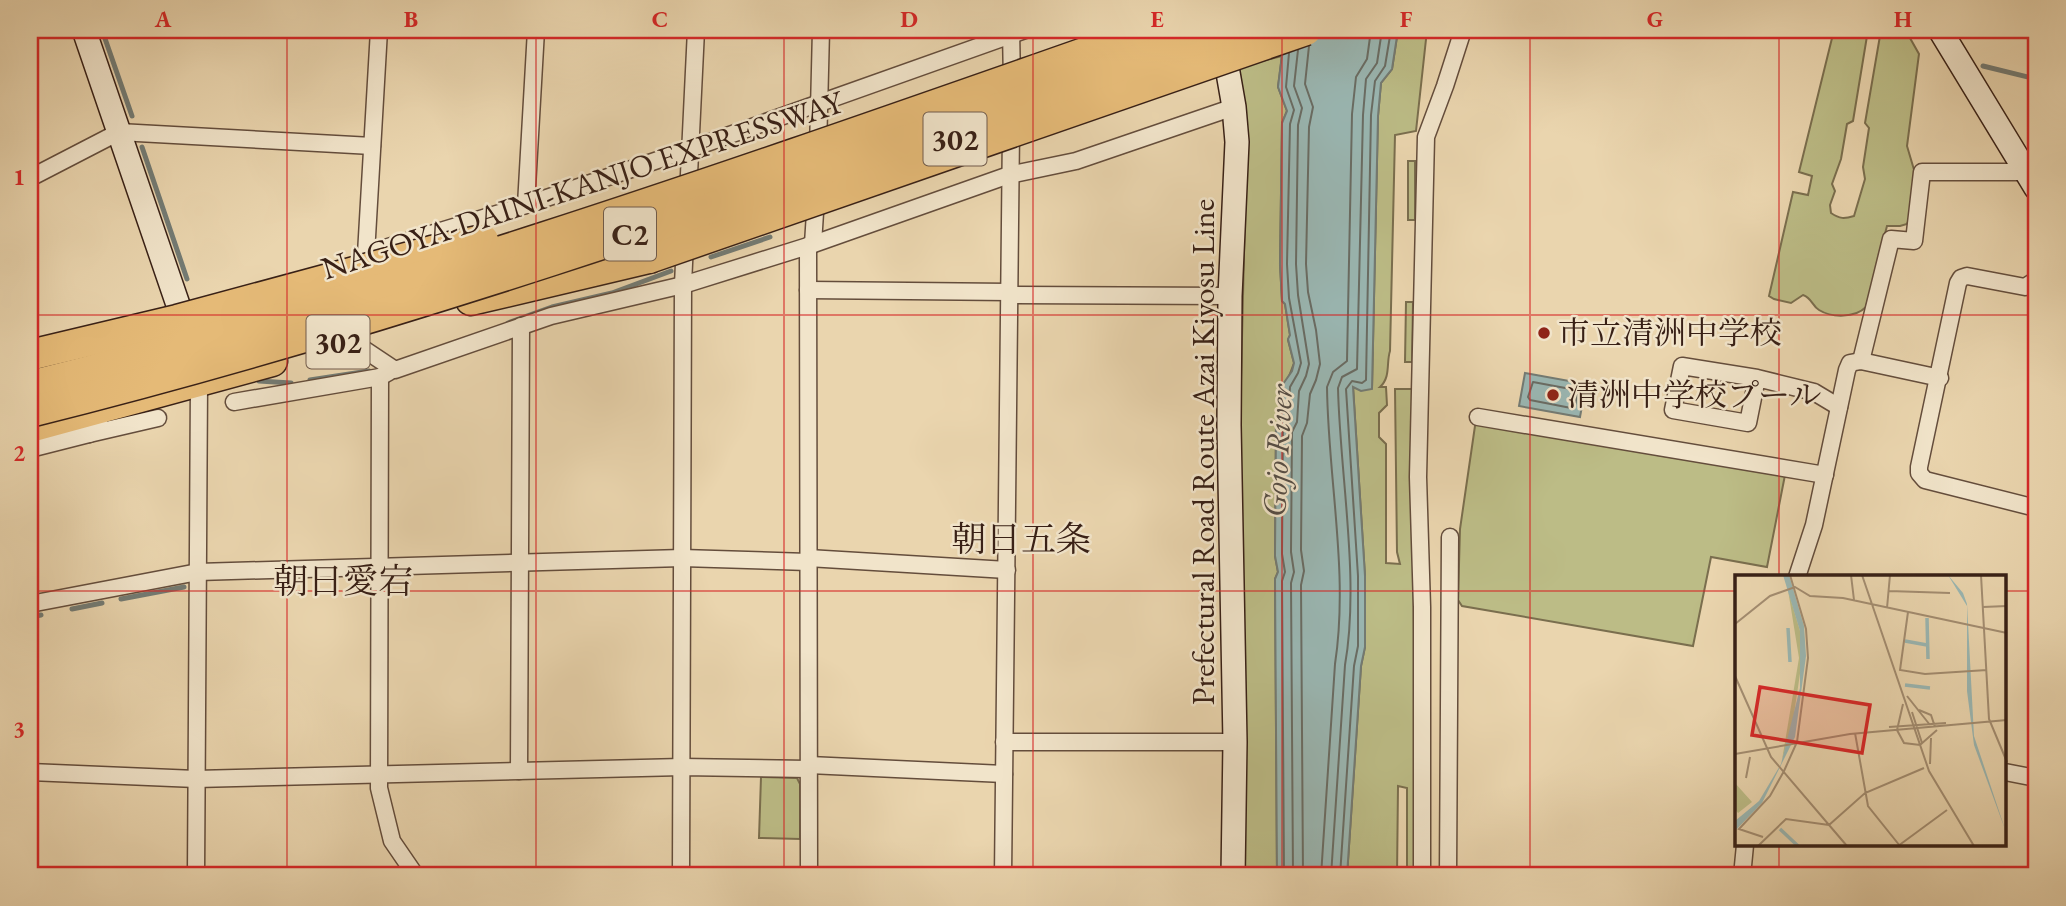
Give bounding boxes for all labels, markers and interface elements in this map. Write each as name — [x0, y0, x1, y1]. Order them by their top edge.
text: A — [154, 4, 172, 34]
text: B — [404, 4, 418, 34]
text: C — [652, 4, 668, 34]
text: D — [900, 4, 918, 34]
text: E — [1150, 4, 1164, 34]
text: F — [1400, 4, 1413, 34]
text: G — [1647, 4, 1663, 34]
text: H — [1894, 4, 1912, 34]
street label: NAGOYA-DAINI-KANJO EXPRESSWAY — [316, 80, 850, 289]
road number: 302 — [923, 113, 986, 166]
text: 1 — [13, 162, 25, 192]
street label: Prefectural Road Route Azai Kiyosu Line — [1182, 199, 1224, 705]
road number: C2 — [604, 208, 656, 260]
place label: 市立清洲中学校 — [1558, 312, 1782, 354]
road number: 302 — [306, 316, 370, 368]
marker: 市立清洲中学校 — [1536, 325, 1552, 341]
place label: 清洲中学校プール — [1567, 374, 1821, 416]
water label: Gojo River — [1252, 382, 1302, 518]
marker: 清洲中学校プール — [1545, 387, 1561, 403]
text: 2 — [13, 438, 25, 468]
district label: 朝日五条 — [951, 516, 1091, 561]
district label: 朝日愛宕 — [273, 558, 413, 603]
inset map — [1735, 575, 2007, 846]
text: 3 — [13, 714, 25, 744]

